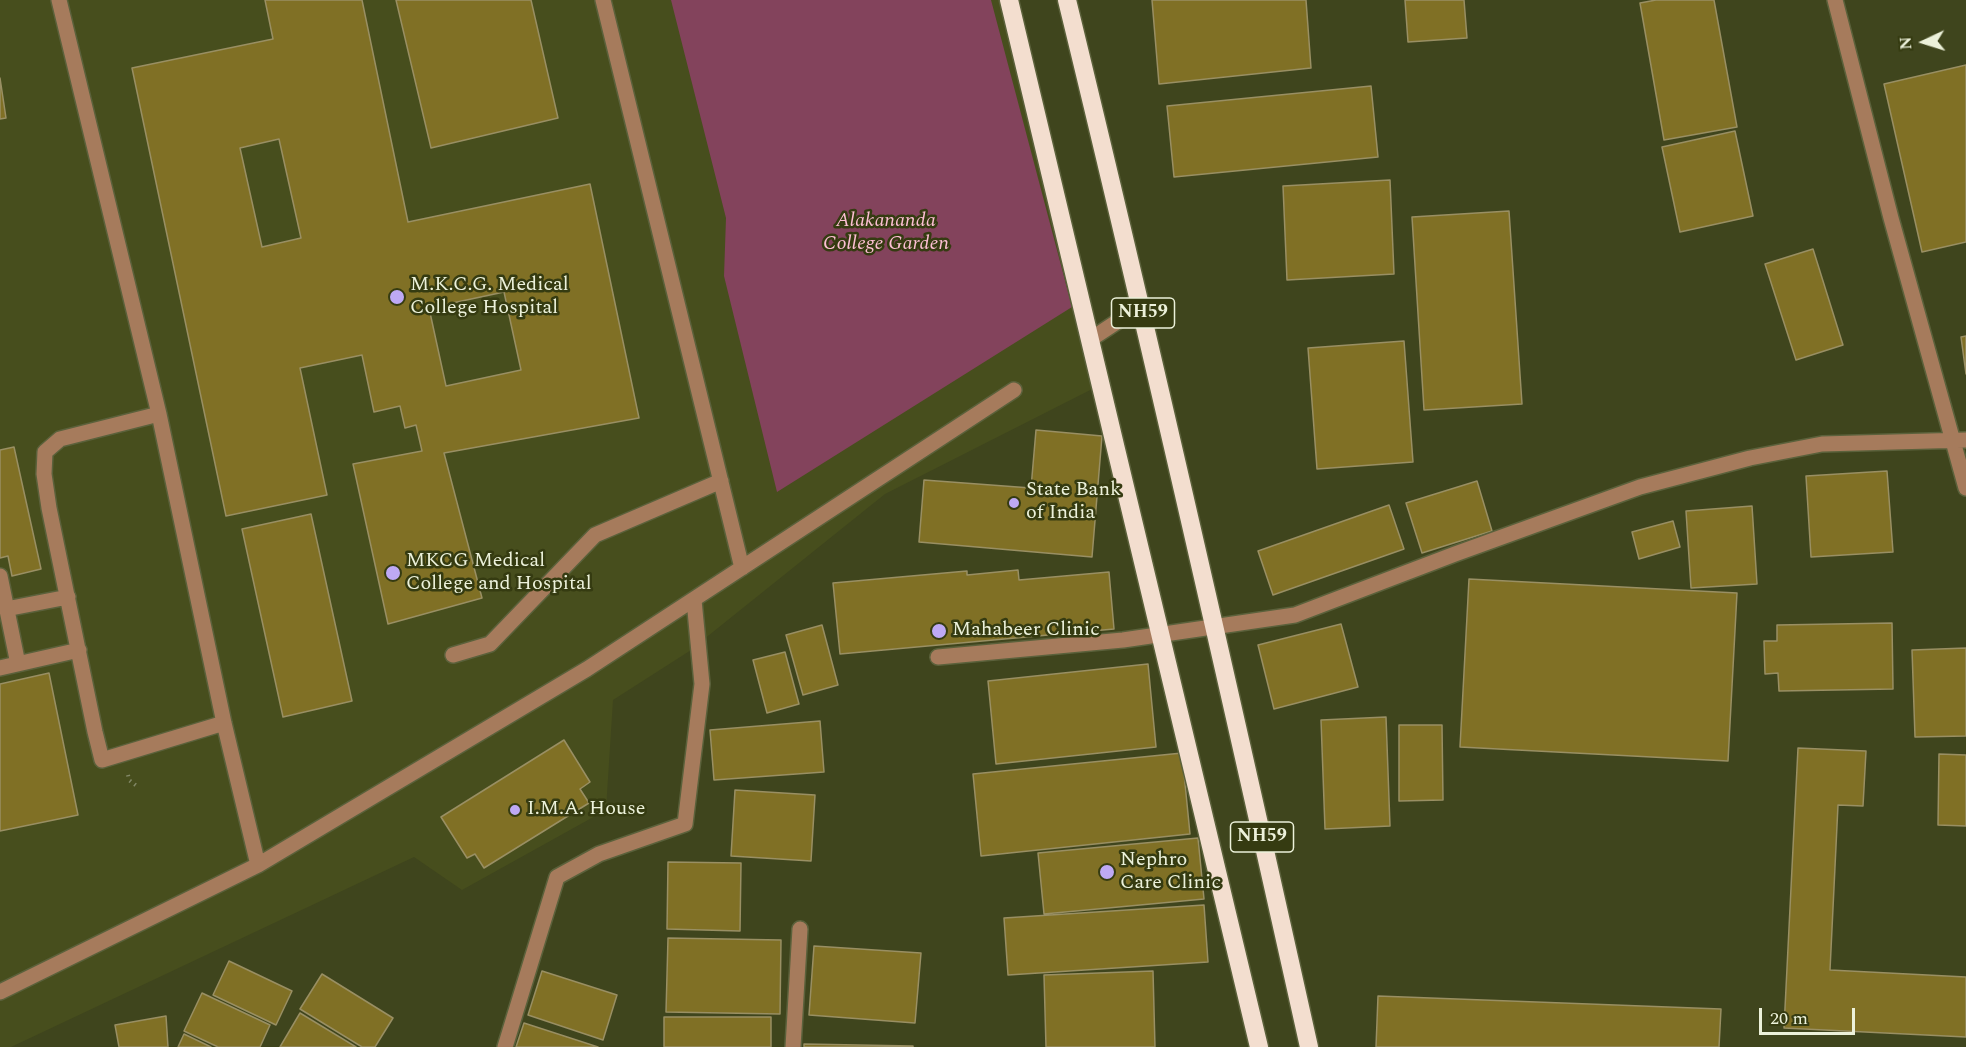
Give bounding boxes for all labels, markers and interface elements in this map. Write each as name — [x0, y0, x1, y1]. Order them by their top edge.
north arrow — [1894, 12, 1954, 72]
text: N — [1894, 36, 1918, 51]
park label: Alakananda College Garden — [823, 210, 949, 257]
place label: M.K.C.G. Medical College Hospital — [410, 274, 569, 321]
marker: M.K.C.G. Medical College Hospital — [388, 288, 406, 306]
road number: NH59 — [1112, 298, 1174, 328]
place label: State Bank of India — [1026, 479, 1121, 526]
marker: State Bank of India — [1007, 496, 1021, 510]
place label: MKCG Medical College and Hospital — [406, 550, 592, 597]
marker: MKCG Medical College and Hospital — [384, 564, 402, 582]
place label: Mahabeer Clinic — [952, 619, 1100, 643]
marker: Mahabeer Clinic — [930, 622, 948, 640]
place label: I.M.A. House — [527, 798, 646, 822]
marker: I.M.A. House — [508, 803, 522, 817]
road number: NH59 — [1230, 822, 1294, 852]
place label: Nephro Care Clinic — [1120, 849, 1221, 896]
marker: Nephro Care Clinic — [1098, 863, 1116, 881]
scale bar — [1762, 996, 1858, 1034]
text: 20 m — [1770, 1005, 1808, 1032]

